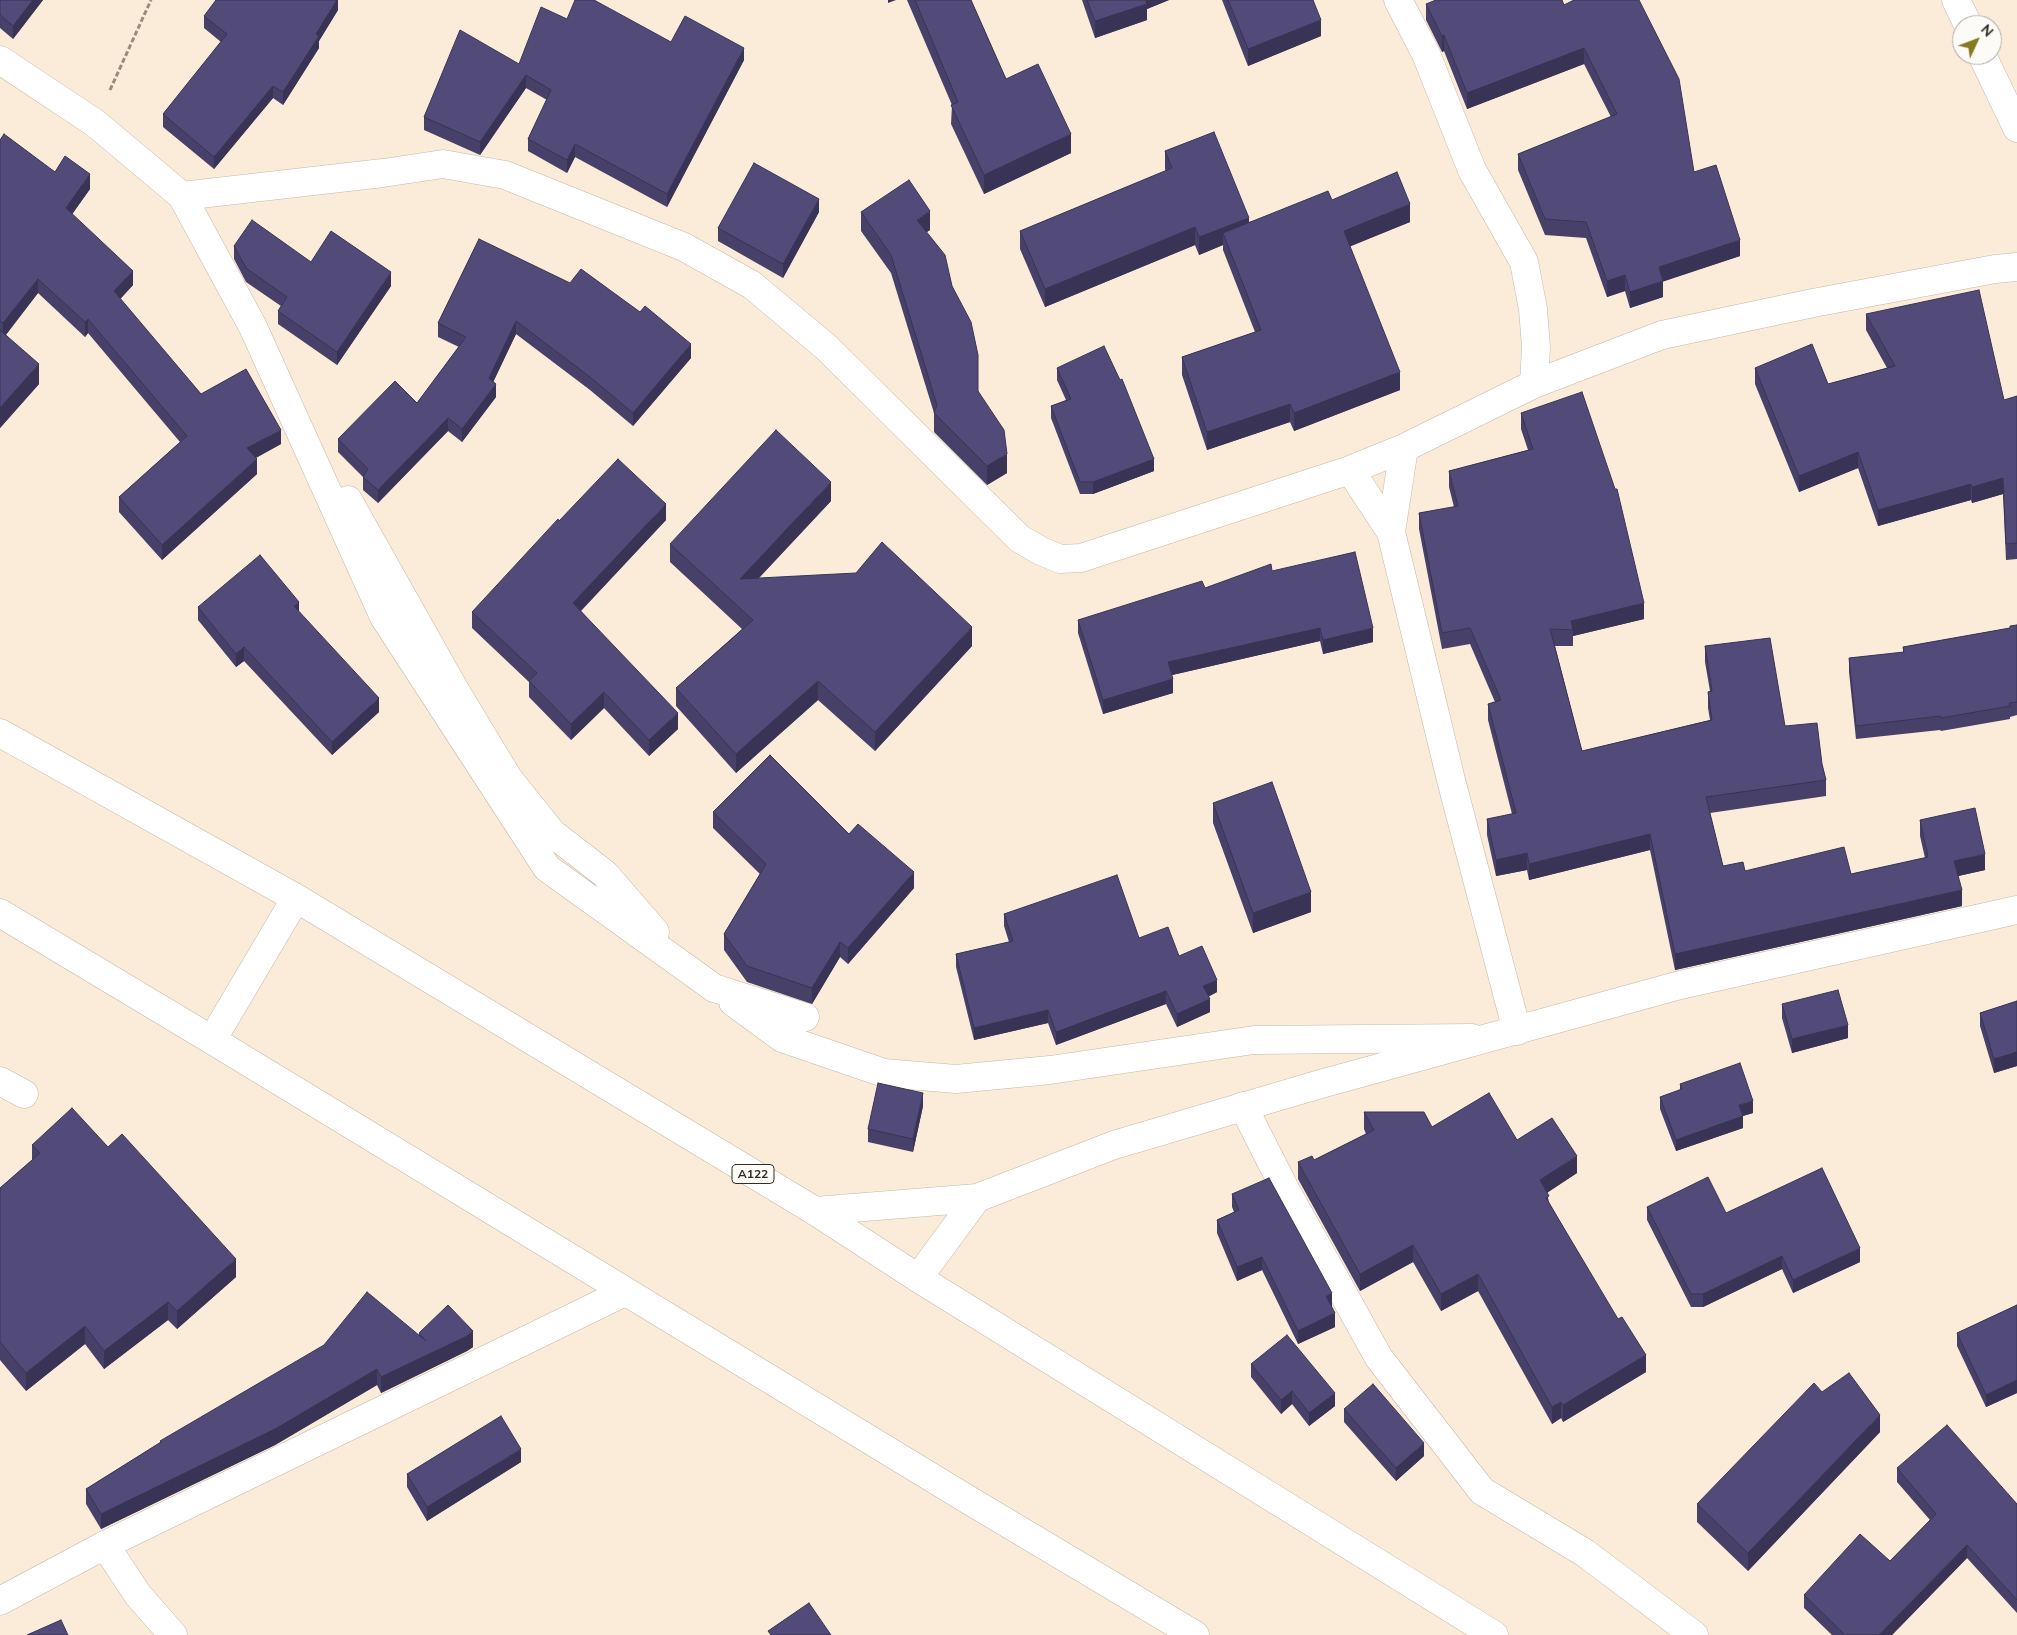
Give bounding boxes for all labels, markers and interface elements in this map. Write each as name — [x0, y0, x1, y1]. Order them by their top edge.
north arrow — [1952, 15, 2002, 65]
text: N — [1977, 20, 1997, 40]
road number: A122 — [732, 1164, 774, 1184]

